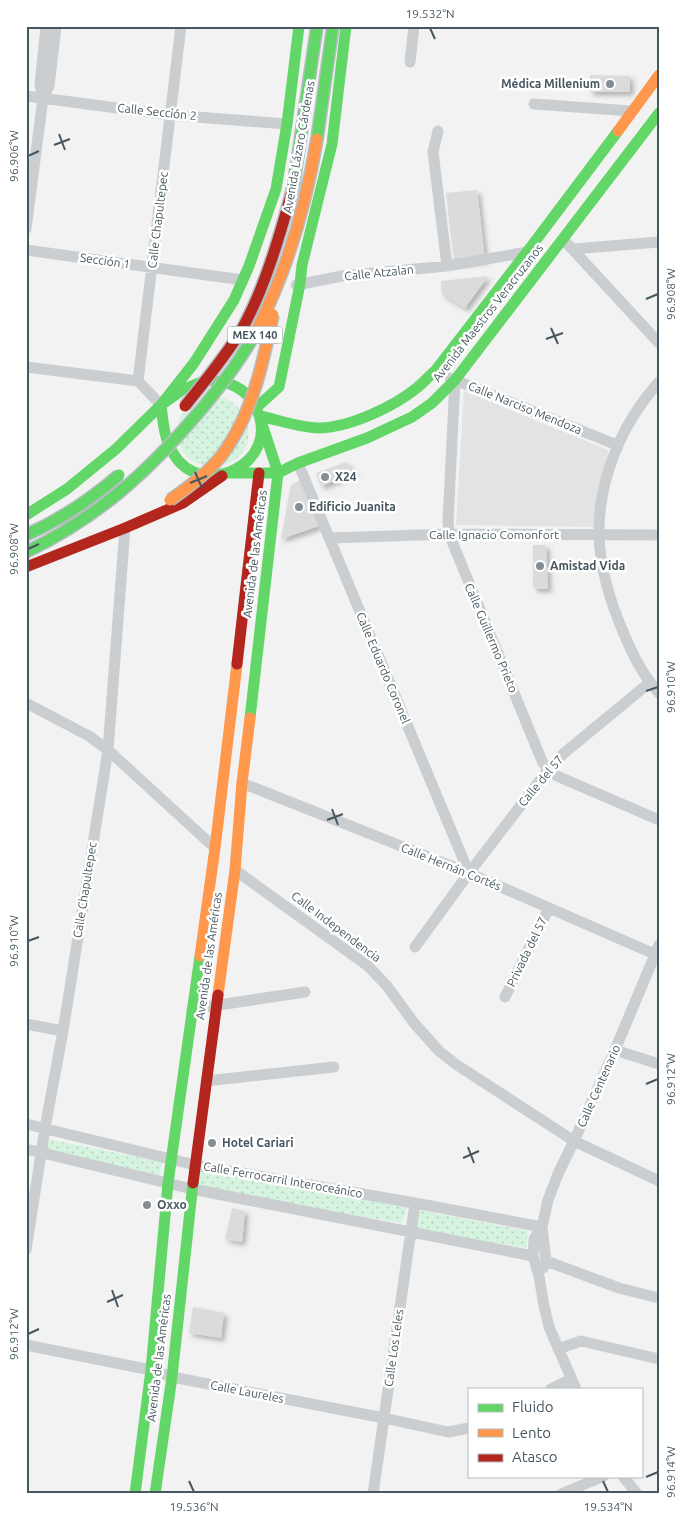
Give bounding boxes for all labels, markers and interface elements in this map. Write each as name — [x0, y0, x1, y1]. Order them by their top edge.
text: 19.532°N — [405, 7, 455, 20]
place label: Médica Millenium — [501, 77, 600, 90]
marker: Médica Millenium — [604, 78, 616, 90]
street label: Avenida Lázaro Cárdenas — [280, 80, 317, 214]
street label: Calle Sección 2 — [117, 101, 197, 122]
text: 96.906°W — [7, 130, 20, 182]
street label: Calle Chapultepec — [145, 171, 170, 269]
street label: Avenida Maestros Veracruzanos — [430, 241, 545, 384]
street label: Sección 1 — [79, 251, 131, 270]
street label: Calle Atzalan — [344, 262, 414, 283]
text: 96.908°W — [664, 268, 677, 320]
road number: MEX 140 — [228, 326, 282, 344]
street label: Calle Narciso Mendoza — [466, 379, 584, 436]
place label: X24 — [335, 470, 357, 483]
marker: X24 — [319, 471, 331, 483]
street label: Avenida de las Américas — [240, 489, 269, 619]
place label: Edificio Juanita — [309, 500, 396, 513]
marker: Edificio Juanita — [293, 501, 305, 513]
text: 96.908°W — [7, 523, 20, 575]
street label: Calle Ignacio Comonfort — [429, 528, 559, 541]
place label: Amistad Vida — [550, 559, 625, 572]
marker: Amistad Vida — [534, 560, 546, 572]
street label: Calle Guillermo Prieto — [463, 581, 520, 694]
street label: Calle Eduardo Coronel — [354, 610, 413, 725]
text: 96.910°W — [664, 661, 677, 713]
street label: Calle del 57 — [516, 753, 566, 809]
street label: Calle Chapultepec — [70, 841, 99, 939]
street label: Calle Hernán Cortés — [399, 841, 503, 893]
street label: Calle Independencia — [289, 889, 384, 964]
street label: Avenida de las Américas — [193, 891, 224, 1021]
text: 96.910°W — [7, 915, 20, 967]
street label: Privada del 57 — [504, 915, 549, 989]
street label: Calle Centenario — [575, 1043, 623, 1129]
text: 96.912°W — [664, 1053, 677, 1105]
place label: Hotel Cariari — [222, 1136, 294, 1149]
marker: Hotel Cariari — [206, 1137, 218, 1149]
street label: Calle Ferrocarril Interoceánico — [203, 1159, 364, 1200]
place label: Oxxo — [157, 1198, 187, 1211]
marker: Oxxo — [141, 1199, 153, 1211]
street label: Avenida de las Américas — [144, 1293, 173, 1423]
text: 96.912°W — [7, 1308, 20, 1360]
street label: Calle Los Leles — [382, 1308, 405, 1387]
street label: Calle Laureles — [209, 1378, 285, 1405]
legend — [468, 1388, 642, 1478]
text: Fluido — [512, 1398, 554, 1415]
text: Lento — [512, 1424, 551, 1441]
text: 96.914°W — [664, 1446, 677, 1498]
text: Atasco — [512, 1448, 558, 1465]
text: 19.536°N — [169, 1500, 219, 1513]
text: 19.534°N — [583, 1500, 633, 1513]

